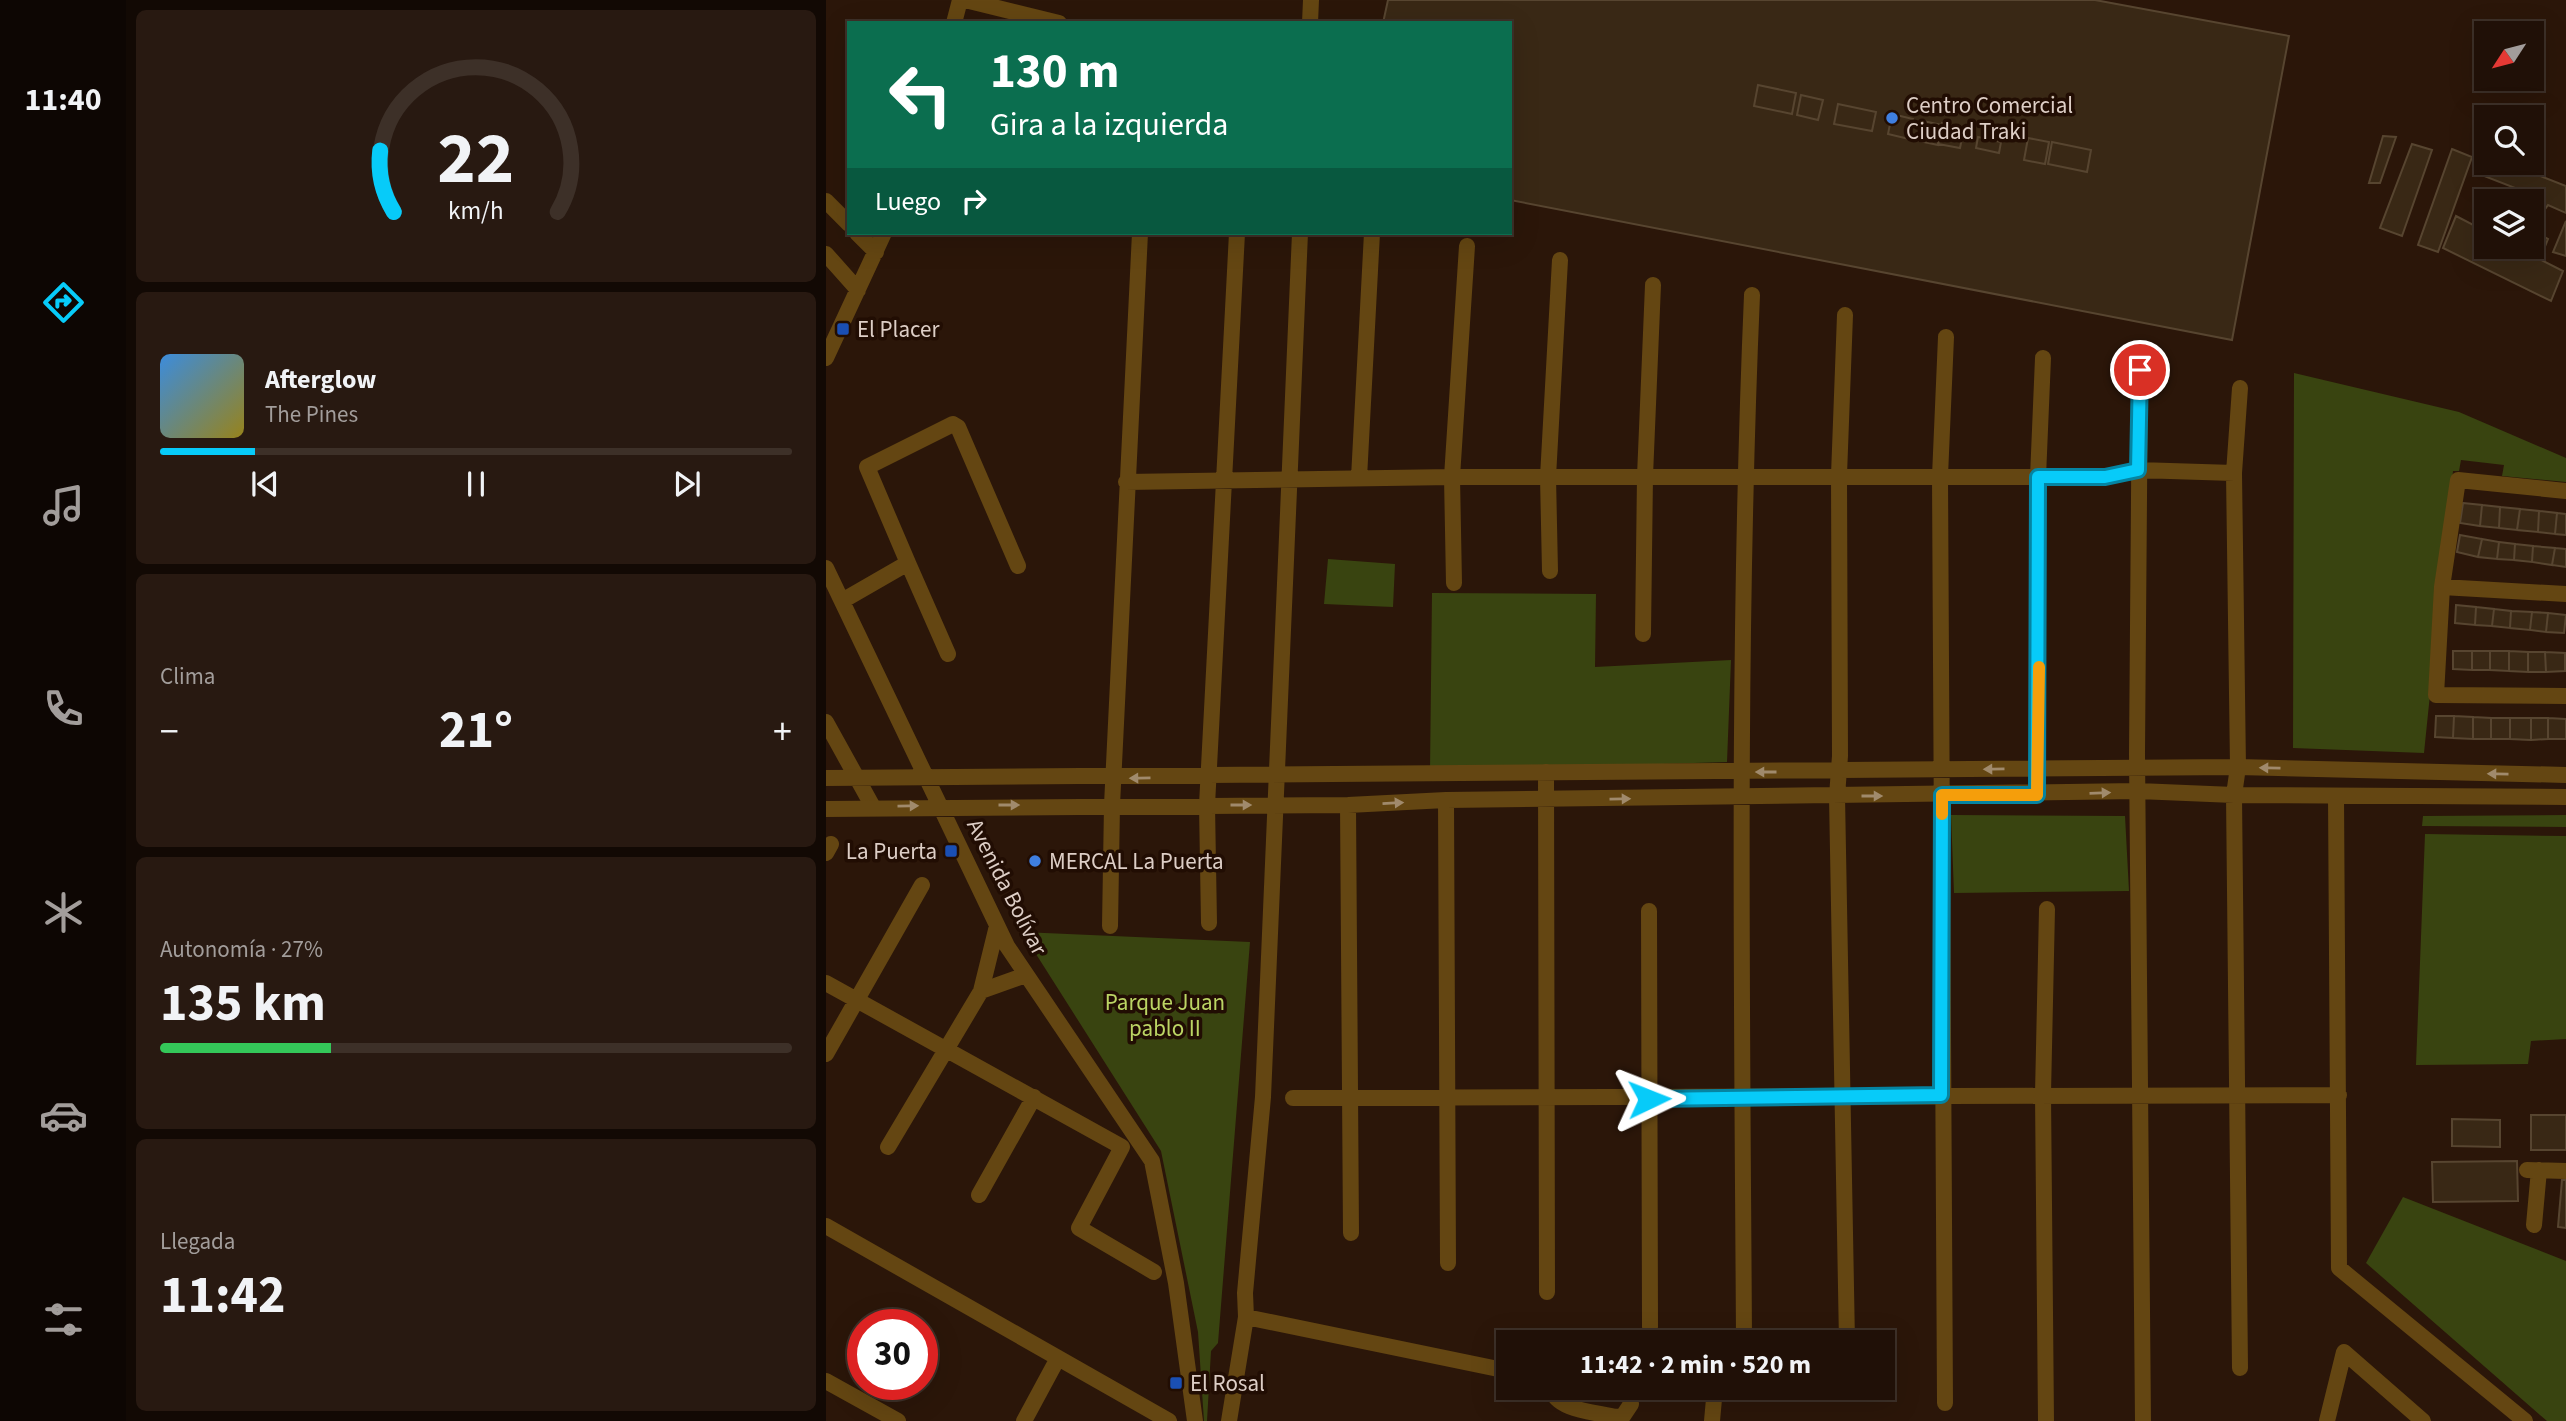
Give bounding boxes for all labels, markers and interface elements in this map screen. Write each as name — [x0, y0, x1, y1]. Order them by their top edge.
north arrow — [2474, 21, 2544, 91]
map controls — [2474, 21, 2544, 259]
text: 130 m — [990, 37, 1119, 107]
icon: left — [875, 49, 966, 140]
text: 11:40 — [24, 77, 102, 123]
place label: Centro Comercial Ciudad Traki — [1906, 89, 2073, 148]
text: Gira a la izquierda — [990, 102, 1228, 148]
button: search — [2474, 105, 2544, 175]
text: 22 — [438, 107, 514, 211]
marker: Centro Comercial Ciudad Traki — [1884, 110, 1900, 126]
icon: right — [955, 182, 993, 220]
text: Luego — [875, 183, 941, 220]
button: layers — [2474, 189, 2544, 259]
text: km/h — [448, 193, 504, 229]
icon: directions — [39, 278, 88, 327]
place label: El Placer — [857, 313, 940, 346]
marker: El Placer — [835, 321, 851, 337]
pin — [2110, 340, 2170, 400]
icon: arrive — [2121, 351, 2159, 389]
text: Afterglow — [265, 361, 376, 398]
text: The Pines — [265, 398, 358, 431]
icon: previous — [246, 465, 284, 503]
icon: pause — [457, 465, 495, 503]
icon: next — [668, 465, 706, 503]
icon: music — [39, 481, 88, 530]
text: Clima — [160, 660, 215, 693]
icon: phone — [39, 684, 88, 733]
text: 21° — [439, 694, 513, 768]
text: − — [160, 705, 179, 759]
text: + — [773, 705, 792, 759]
one-way arrow — [1983, 763, 2005, 775]
one-way arrow — [2259, 763, 2281, 774]
one-way arrow — [1755, 766, 1777, 777]
one-way arrow — [2487, 768, 2509, 779]
one-way arrow — [1129, 772, 1151, 783]
one-way arrow — [2089, 787, 2111, 798]
one-way arrow — [1862, 790, 1884, 802]
one-way arrow — [1610, 793, 1632, 805]
one-way arrow — [1382, 797, 1404, 808]
one-way arrow — [1230, 799, 1252, 811]
one-way arrow — [998, 800, 1020, 811]
one-way arrow — [897, 801, 919, 812]
street label: Avenida Bolívar — [958, 813, 1056, 962]
place label: La Puerta — [846, 835, 937, 868]
marker: La Puerta — [943, 843, 959, 859]
place label: MERCAL La Puerta — [1049, 845, 1224, 878]
marker: MERCAL La Puerta — [1027, 853, 1043, 869]
icon: climate — [39, 888, 88, 937]
text: Autonomía · 27% — [160, 933, 323, 966]
text: 135 km — [160, 967, 326, 1041]
park label: Parque Juan pablo II — [1105, 986, 1225, 1045]
position arrow — [1612, 1062, 1686, 1136]
icon: car — [39, 1091, 88, 1140]
text: Llegada — [160, 1225, 235, 1258]
text: 11:42 — [160, 1259, 285, 1333]
icon: filters — [39, 1295, 88, 1344]
speed limit sign: 30 — [847, 1309, 938, 1400]
text: 11:42 · 2 min · 520 m — [1580, 1346, 1811, 1383]
place label: El Rosal — [1190, 1367, 1265, 1400]
marker: El Rosal — [1168, 1375, 1184, 1391]

